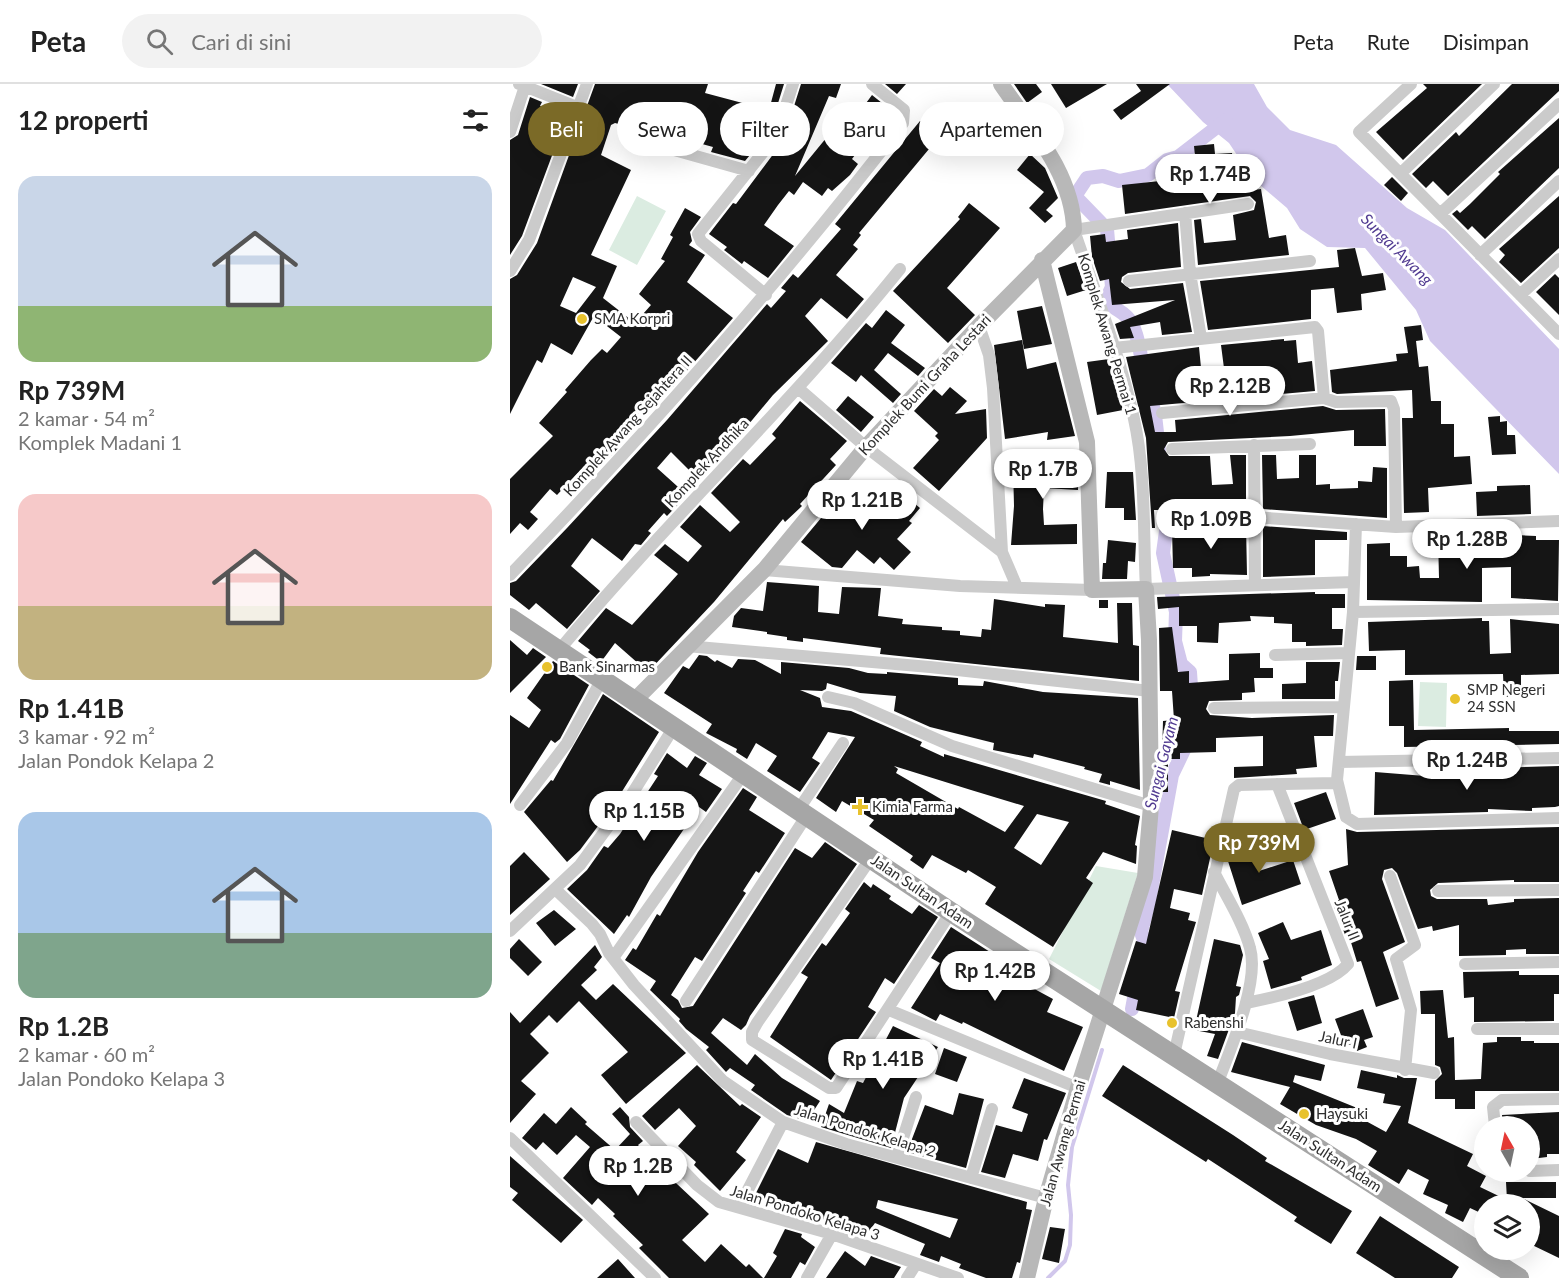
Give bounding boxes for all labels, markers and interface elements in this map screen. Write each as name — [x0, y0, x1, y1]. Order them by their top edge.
search box — [122, 14, 542, 68]
text: Peta — [30, 24, 86, 58]
icon: search — [143, 25, 176, 58]
text: Cari di sini — [191, 28, 291, 55]
text: Peta — [1293, 29, 1334, 54]
text: Rute — [1367, 29, 1410, 54]
text: Disimpan — [1443, 29, 1529, 54]
chip: Beli — [528, 102, 605, 156]
chip: Sewa — [617, 102, 708, 156]
chip: Filter — [720, 102, 810, 156]
chip: Baru — [822, 102, 907, 156]
chip: Apartemen — [919, 102, 1064, 156]
text: 12 properti — [18, 104, 149, 136]
icon: filters — [459, 104, 492, 137]
pin: Rp 1.74B — [1148, 154, 1272, 205]
text: Rp 1.74B — [1169, 161, 1251, 185]
water label: Sungai Awang — [1358, 209, 1437, 288]
icon: home — [201, 215, 309, 323]
street label: Komplek Awang Permai 1 — [1075, 251, 1141, 417]
place label: SMA Korpri — [594, 309, 670, 327]
street label: Komplek Bumi Graha Lestari — [854, 310, 994, 458]
marker: SMA Korpri — [575, 312, 589, 326]
street label: Komplek Awang Sejahtera II — [559, 351, 695, 500]
pin: Rp 2.12B — [1168, 366, 1292, 417]
text: Rp 2.12B — [1189, 373, 1271, 397]
text: Rp 739M — [18, 374, 125, 406]
text: 2 kamar · 54 m² — [18, 406, 155, 430]
street label: Komplek Andhika — [660, 414, 752, 511]
text: Komplek Madani 1 — [18, 430, 182, 454]
pin: Rp 1.7B — [988, 449, 1098, 500]
text: Rp 1.7B — [1008, 456, 1078, 480]
pin: Rp 1.21B — [800, 480, 924, 531]
text: Rp 1.21B — [821, 487, 903, 511]
pin: Rp 1.09B — [1149, 499, 1273, 550]
text: Rp 1.09B — [1170, 506, 1252, 530]
pin: Rp 1.28B — [1405, 519, 1529, 570]
text: Rp 1.28B — [1426, 526, 1508, 550]
icon: home — [201, 533, 309, 641]
place label: Bank Sinarmas — [559, 657, 655, 675]
marker: Bank Sinarmas — [540, 660, 554, 674]
place label: SMP Negeri 24 SSN — [1467, 680, 1545, 715]
text: Rp 1.41B — [18, 692, 124, 724]
marker: SMP Negeri 24 SSN — [1448, 692, 1462, 706]
water label: Sungai Gayam — [1140, 714, 1181, 811]
text: 3 kamar · 92 m² — [18, 724, 155, 748]
pin: Rp 1.24B — [1405, 740, 1529, 791]
text: Rp 1.24B — [1426, 747, 1508, 771]
text: Jalan Pondok Kelapa 2 — [18, 748, 214, 772]
pin: Rp 1.15B — [582, 791, 706, 842]
place label: Kimia Farma — [872, 797, 953, 815]
text: Rp 1.15B — [603, 798, 685, 822]
marker: Kimia Farma — [853, 800, 867, 814]
pin: Rp 739M — [1204, 823, 1314, 874]
text: Rp 739M — [1218, 830, 1300, 854]
street label: Jalan Sultan Adam — [868, 850, 977, 932]
icon: home — [201, 851, 309, 959]
street label: Jalur II — [1332, 896, 1364, 943]
pin: Rp 1.42B — [933, 951, 1057, 1002]
text: Rp 1.42B — [954, 958, 1036, 982]
text: Rp 1.2B — [18, 1010, 109, 1042]
place label: Rabenshi — [1184, 1013, 1244, 1031]
marker: Rabenshi — [1165, 1016, 1179, 1030]
street label: Jalur I — [1317, 1026, 1359, 1052]
pin: Rp 1.41B — [821, 1039, 945, 1090]
text: 2 kamar · 60 m² — [18, 1042, 155, 1066]
text: Rp 1.41B — [842, 1046, 924, 1070]
text: Jalan Pondoko Kelapa 3 — [18, 1066, 225, 1090]
street label: Jalan Awang Permai — [1035, 1078, 1089, 1208]
street label: Jalan Pondok Kelapa 2 — [792, 1100, 938, 1160]
place label: Haysuki — [1316, 1104, 1368, 1122]
marker: Haysuki — [1297, 1107, 1311, 1121]
street label: Jalan Sultan Adam — [1276, 1115, 1385, 1195]
north arrow — [1474, 1116, 1540, 1182]
map controls — [1474, 1116, 1540, 1260]
pin: Rp 1.2B — [583, 1146, 693, 1197]
text: Rp 1.2B — [603, 1153, 673, 1177]
street label: Jalan Pondoko Kelapa 3 — [728, 1181, 882, 1243]
button: layers — [1474, 1194, 1540, 1260]

